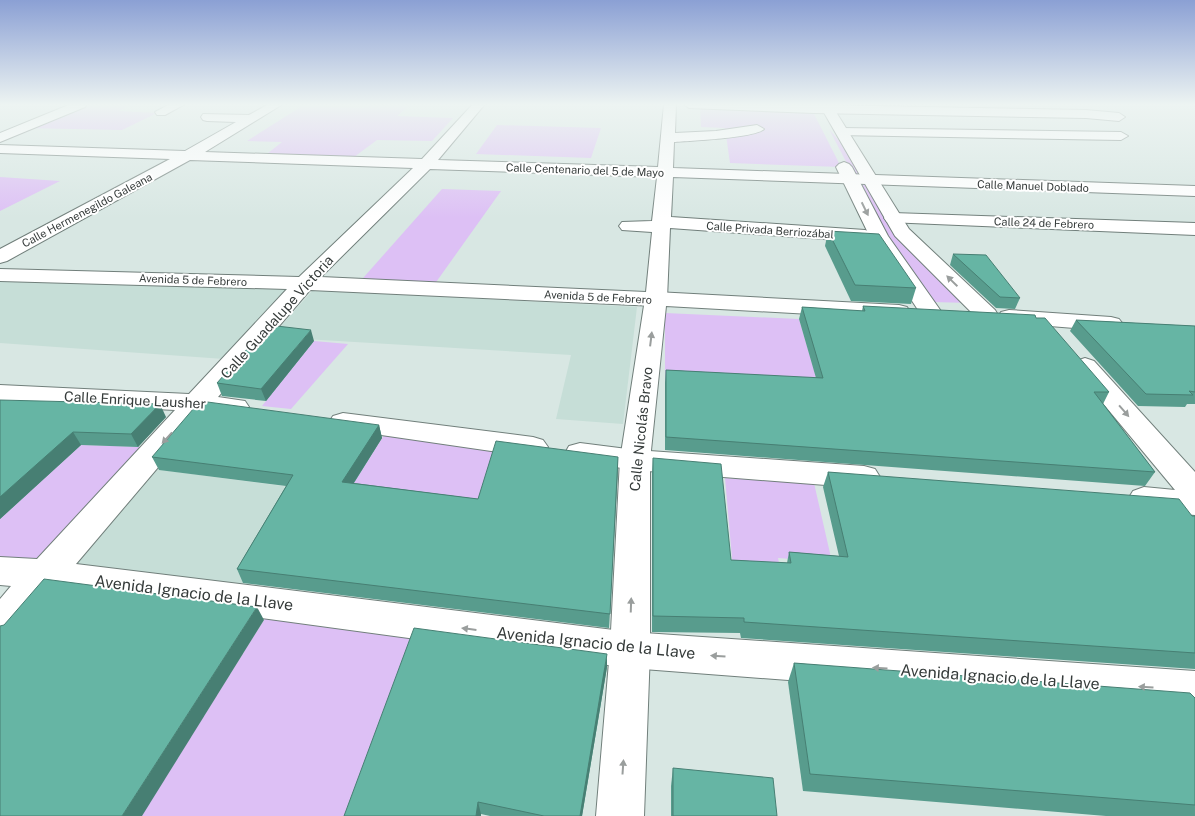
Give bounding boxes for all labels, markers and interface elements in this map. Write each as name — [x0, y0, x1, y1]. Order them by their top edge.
street label: Calle Centenario del 5 de Mayo — [506, 161, 664, 179]
street label: Calle Hermenegildo Galeana — [20, 170, 154, 250]
street label: Calle Manuel Doblado — [977, 178, 1089, 194]
one-way arrow — [861, 202, 869, 216]
street label: Calle 24 de Febrero — [994, 215, 1094, 231]
street label: Calle Privada Berriozábal — [706, 220, 834, 240]
street label: Calle Guadalupe Victoria — [217, 252, 337, 382]
street label: Avenida 5 de Febrero — [139, 272, 247, 288]
one-way arrow — [946, 275, 958, 287]
street label: Avenida 5 de Febrero — [544, 288, 652, 306]
one-way arrow — [647, 330, 655, 346]
street label: Calle Nicolás Bravo — [627, 366, 656, 492]
street label: Calle Enrique Lausher — [64, 388, 206, 412]
one-way arrow — [1119, 404, 1130, 417]
one-way arrow — [162, 431, 173, 444]
street label: Avenida Ignacio de la Llave — [94, 571, 294, 615]
one-way arrow — [628, 597, 636, 613]
street label: Avenida Ignacio de la Llave — [496, 623, 696, 663]
one-way arrow — [461, 625, 477, 633]
one-way arrow — [709, 652, 725, 660]
street label: Avenida Ignacio de la Llave — [900, 661, 1100, 693]
one-way arrow — [871, 663, 887, 671]
one-way arrow — [1138, 683, 1154, 691]
one-way arrow — [619, 759, 627, 775]

